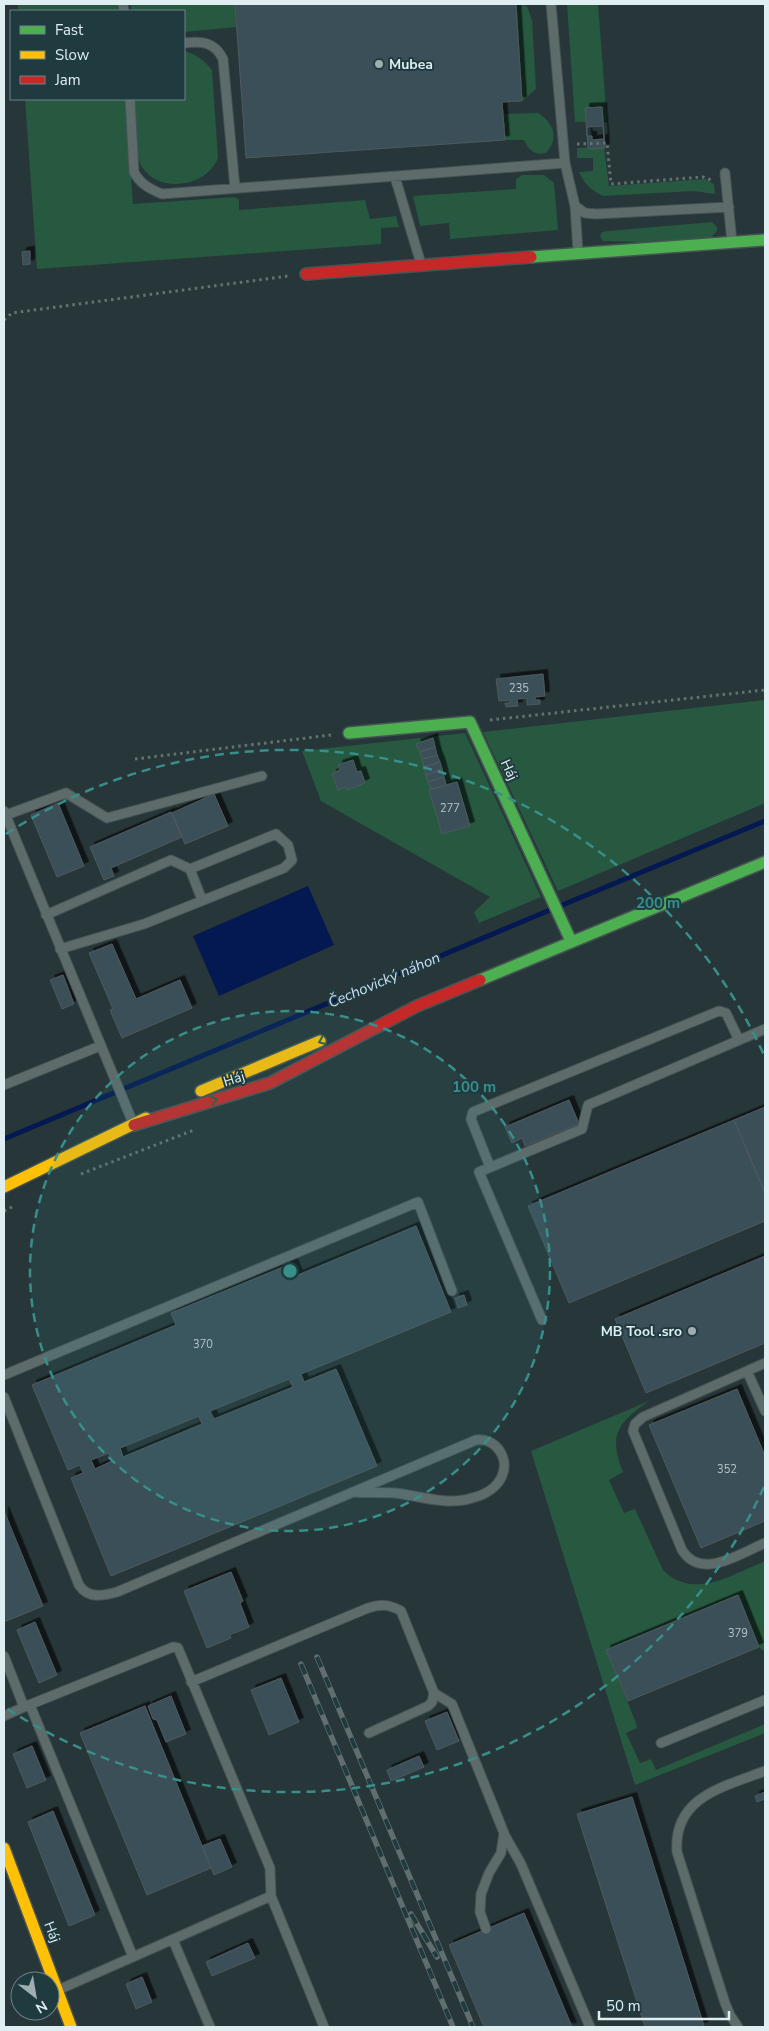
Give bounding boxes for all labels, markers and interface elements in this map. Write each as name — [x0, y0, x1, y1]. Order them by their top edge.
legend — [10, 10, 185, 100]
text: Fast — [55, 20, 84, 40]
text: Slow — [55, 45, 90, 65]
place label: Mubea — [389, 55, 433, 74]
marker: Mubea — [373, 58, 385, 70]
text: Jam — [54, 70, 81, 90]
house number: 235 — [509, 681, 529, 696]
street label: Háj — [496, 756, 522, 784]
house number: 277 — [440, 801, 460, 816]
text: 200 m — [636, 893, 680, 913]
water label: Čechovický náhon — [324, 946, 443, 1013]
one-way arrow — [318, 1034, 327, 1045]
street label: Háj — [221, 1067, 247, 1091]
text: 100 m — [452, 1077, 496, 1097]
one-way arrow — [209, 1095, 218, 1106]
centre of rings — [281, 1262, 299, 1280]
place label: MB Tool .sro — [601, 1322, 682, 1341]
marker: MB Tool .sro — [686, 1325, 698, 1337]
house number: 370 — [193, 1337, 213, 1352]
house number: 352 — [717, 1462, 737, 1477]
house number: 379 — [728, 1626, 748, 1641]
street label: Háj — [39, 1919, 65, 1945]
north arrow — [10, 1971, 60, 2021]
scale bar — [599, 1988, 729, 2020]
text: N — [32, 1996, 51, 2018]
text: 50 m — [606, 1996, 641, 2016]

